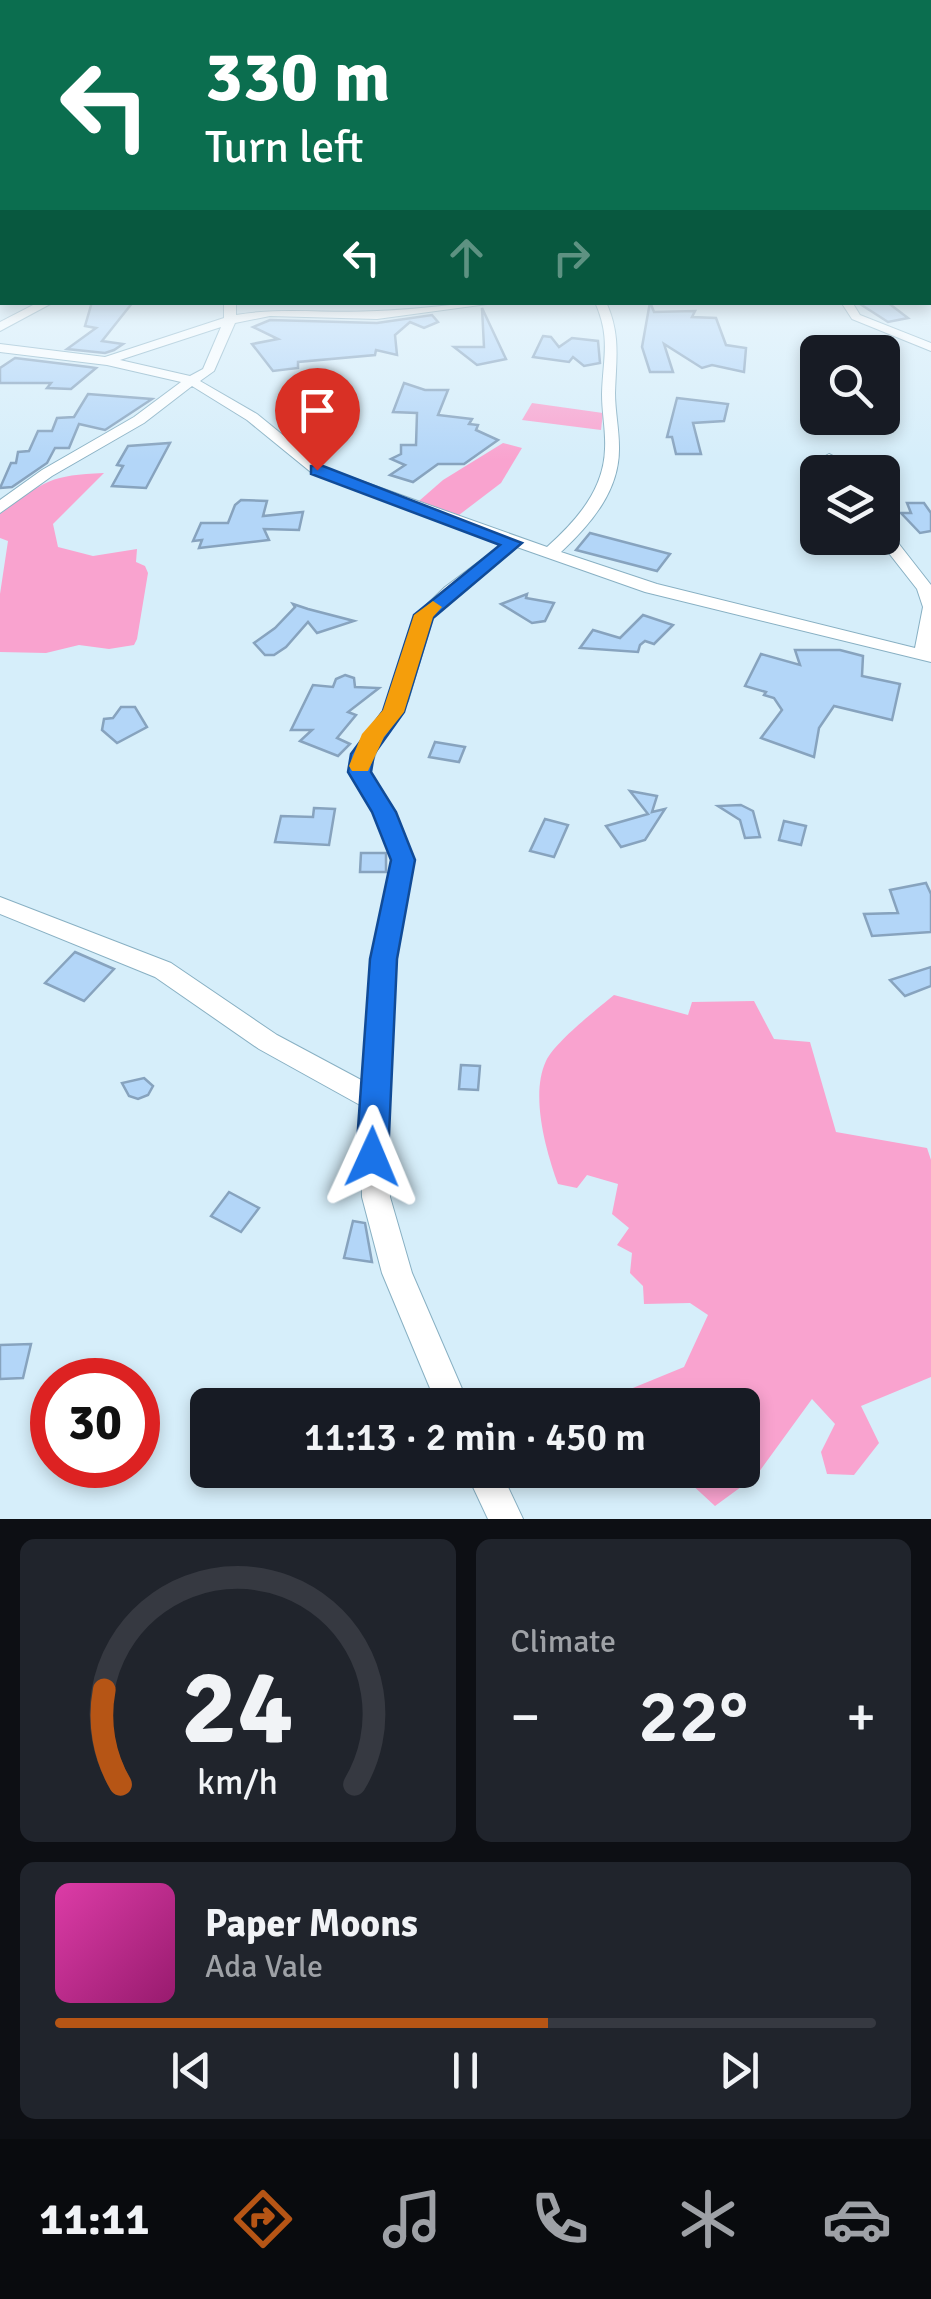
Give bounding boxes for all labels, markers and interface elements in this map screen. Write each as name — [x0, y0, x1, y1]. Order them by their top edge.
text: 330 m — [205, 34, 390, 120]
icon: left — [40, 40, 170, 170]
text: Turn left — [205, 120, 364, 175]
icon: left — [334, 230, 389, 285]
icon: ahead — [439, 230, 494, 285]
icon: right — [544, 230, 599, 285]
map controls — [800, 335, 900, 555]
button: search — [800, 335, 900, 435]
pin — [275, 368, 360, 471]
icon: arrive — [290, 383, 345, 438]
button: layers — [800, 455, 900, 555]
position arrow — [320, 1105, 424, 1209]
speed limit sign: 30 — [30, 1358, 160, 1488]
text: 11:13 · 2 min · 450 m — [304, 1414, 646, 1461]
text: Climate — [511, 1622, 616, 1661]
text: 24 — [182, 1644, 294, 1772]
text: 22° — [638, 1670, 748, 1763]
text: − — [511, 1683, 540, 1751]
text: + — [846, 1683, 876, 1751]
text: km/h — [197, 1760, 278, 1804]
text: Paper Moons — [205, 1900, 418, 1947]
text: Ada Vale — [205, 1947, 323, 1986]
icon: previous — [164, 2043, 219, 2098]
icon: pause — [438, 2043, 493, 2098]
icon: next — [712, 2043, 767, 2098]
icon: directions — [228, 2184, 298, 2254]
icon: music — [377, 2184, 447, 2254]
icon: phone — [525, 2184, 595, 2254]
icon: climate — [673, 2184, 743, 2254]
icon: car — [822, 2184, 892, 2254]
text: 11:11 — [39, 2192, 150, 2247]

